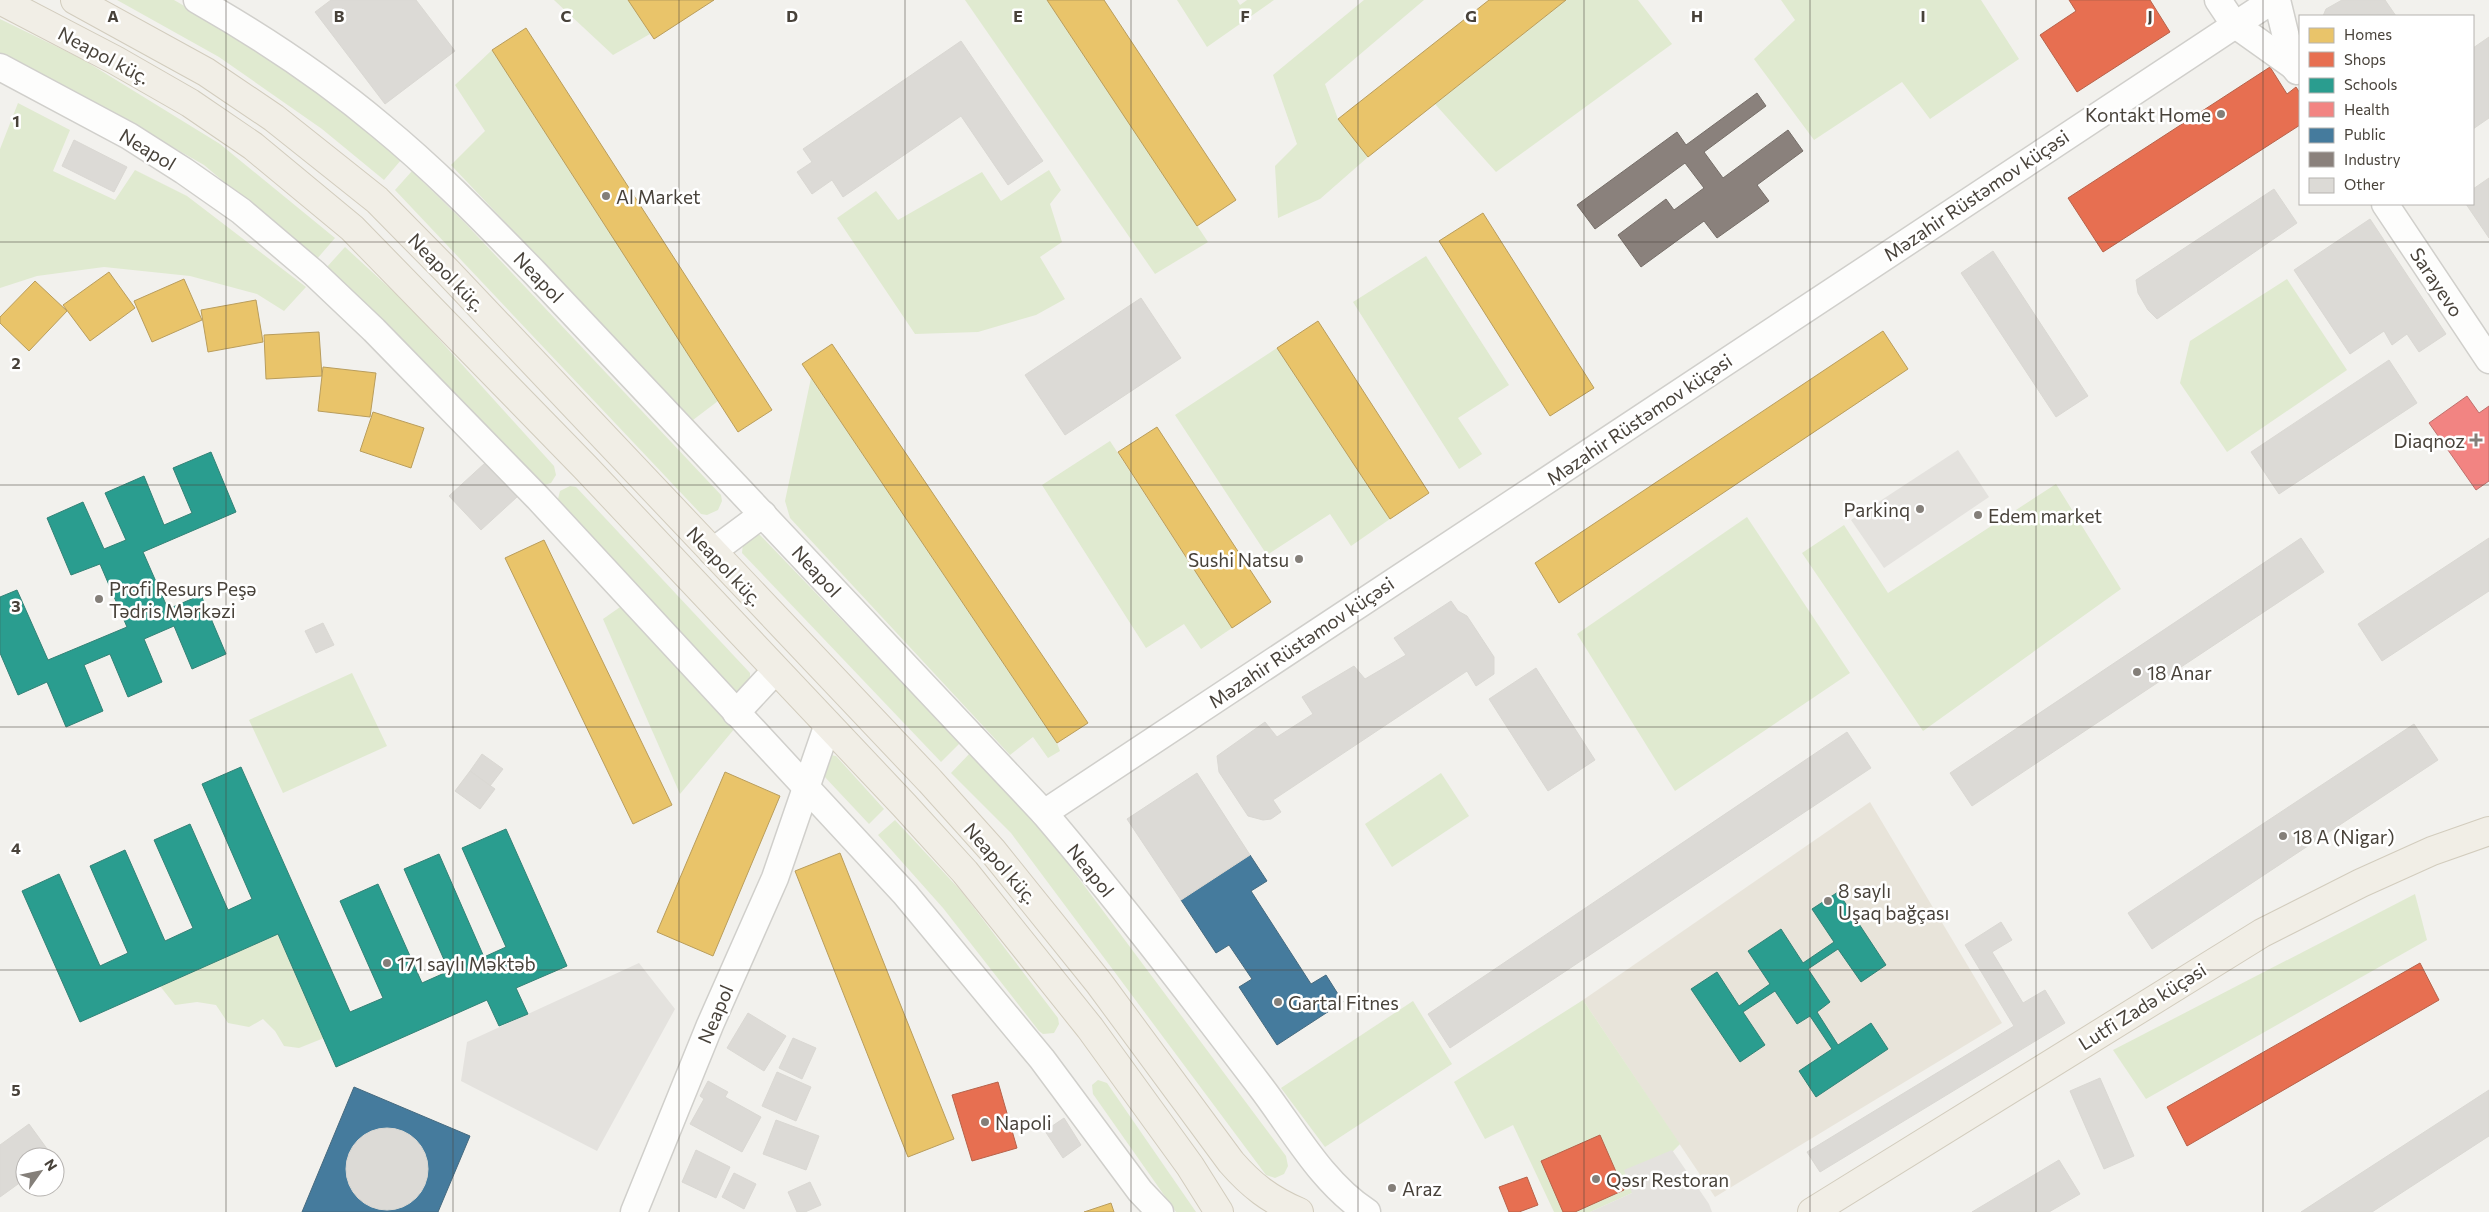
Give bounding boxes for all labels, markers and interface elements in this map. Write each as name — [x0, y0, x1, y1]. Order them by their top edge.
text: A — [107, 6, 119, 25]
text: B — [334, 6, 345, 25]
text: C — [561, 6, 572, 25]
text: D — [786, 6, 798, 25]
text: E — [1013, 6, 1023, 25]
text: F — [1240, 6, 1250, 25]
text: G — [1465, 6, 1477, 25]
text: H — [1691, 6, 1703, 25]
text: I — [1920, 6, 1926, 25]
text: J — [2147, 6, 2153, 25]
legend — [2299, 15, 2474, 205]
street label: Neapol küç. — [54, 21, 154, 89]
text: Homes — [2344, 25, 2392, 43]
text: Shops — [2344, 50, 2386, 68]
text: Schools — [2344, 75, 2398, 93]
text: Health — [2344, 100, 2390, 118]
place label: Kontakt Home — [2085, 103, 2211, 126]
marker: Kontakt Home — [2215, 108, 2227, 120]
text: 1 — [12, 111, 20, 130]
street label: Neapol — [116, 123, 180, 175]
street label: Məzahir Rüstəmov küçəsi — [1879, 124, 2073, 266]
text: Public — [2344, 125, 2386, 143]
text: Industry — [2344, 150, 2401, 168]
text: Other — [2344, 175, 2385, 193]
place label: Al Market — [616, 185, 701, 208]
marker: Al Market — [600, 190, 612, 202]
street label: Neapol küç. — [404, 228, 490, 316]
street label: Sarayevo — [2406, 243, 2468, 321]
street label: Neapol — [509, 247, 569, 307]
street label: Məzahir Rüstəmov küçəsi — [1542, 348, 1736, 490]
text: 2 — [11, 353, 21, 372]
place label: Diaqnoz — [2393, 429, 2465, 452]
marker: Diaqnoz — [2469, 433, 2483, 447]
place label: Parkinq — [1843, 498, 1910, 521]
marker: Parkinq — [1914, 503, 1926, 515]
place label: Edem market — [1988, 504, 2102, 527]
marker: Edem market — [1972, 509, 1984, 521]
street label: Neapol küç. — [682, 522, 768, 610]
street label: Neapol — [788, 541, 846, 601]
place label: Sushi Natsu — [1188, 548, 1289, 571]
marker: Sushi Natsu — [1293, 553, 1305, 565]
street label: Məzahir Rüstəmov küçəsi — [1204, 571, 1398, 713]
place label: Profi Resurs Peşə Tədris Mərkəzi — [109, 577, 257, 622]
marker: Profi Resurs Peşə Tədris Mərkəzi — [93, 593, 105, 605]
text: 3 — [11, 596, 21, 615]
place label: 18 Anar — [2147, 661, 2212, 684]
marker: 18 Anar — [2131, 666, 2143, 678]
street label: Neapol küç. — [959, 818, 1043, 908]
place label: 18 A (Nigar) — [2293, 825, 2394, 848]
marker: 18 A (Nigar) — [2277, 830, 2289, 842]
text: 4 — [11, 838, 21, 857]
street label: Neapol — [1063, 839, 1119, 901]
place label: 8 saylı Uşaq bağçası — [1838, 879, 1949, 924]
marker: 8 saylı Uşaq bağçası — [1822, 895, 1834, 907]
place label: 171 saylı Məktəb — [397, 952, 536, 975]
marker: 171 saylı Məktəb — [381, 957, 393, 969]
street label: Lutfi Zadə küçəsi — [2074, 957, 2210, 1055]
street label: Neapol — [692, 981, 738, 1047]
place label: Gartal Fitnes — [1288, 991, 1399, 1014]
marker: Gartal Fitnes — [1272, 996, 1284, 1008]
text: 5 — [11, 1080, 21, 1099]
place label: Napoli — [995, 1111, 1052, 1134]
marker: Napoli — [979, 1116, 991, 1128]
north arrow — [15, 1147, 65, 1197]
text: N — [41, 1156, 61, 1174]
place label: Qəsr Restoran — [1606, 1168, 1729, 1191]
marker: Qəsr Restoran — [1590, 1173, 1602, 1185]
place label: Araz — [1402, 1177, 1442, 1200]
marker: Araz — [1386, 1182, 1398, 1194]

